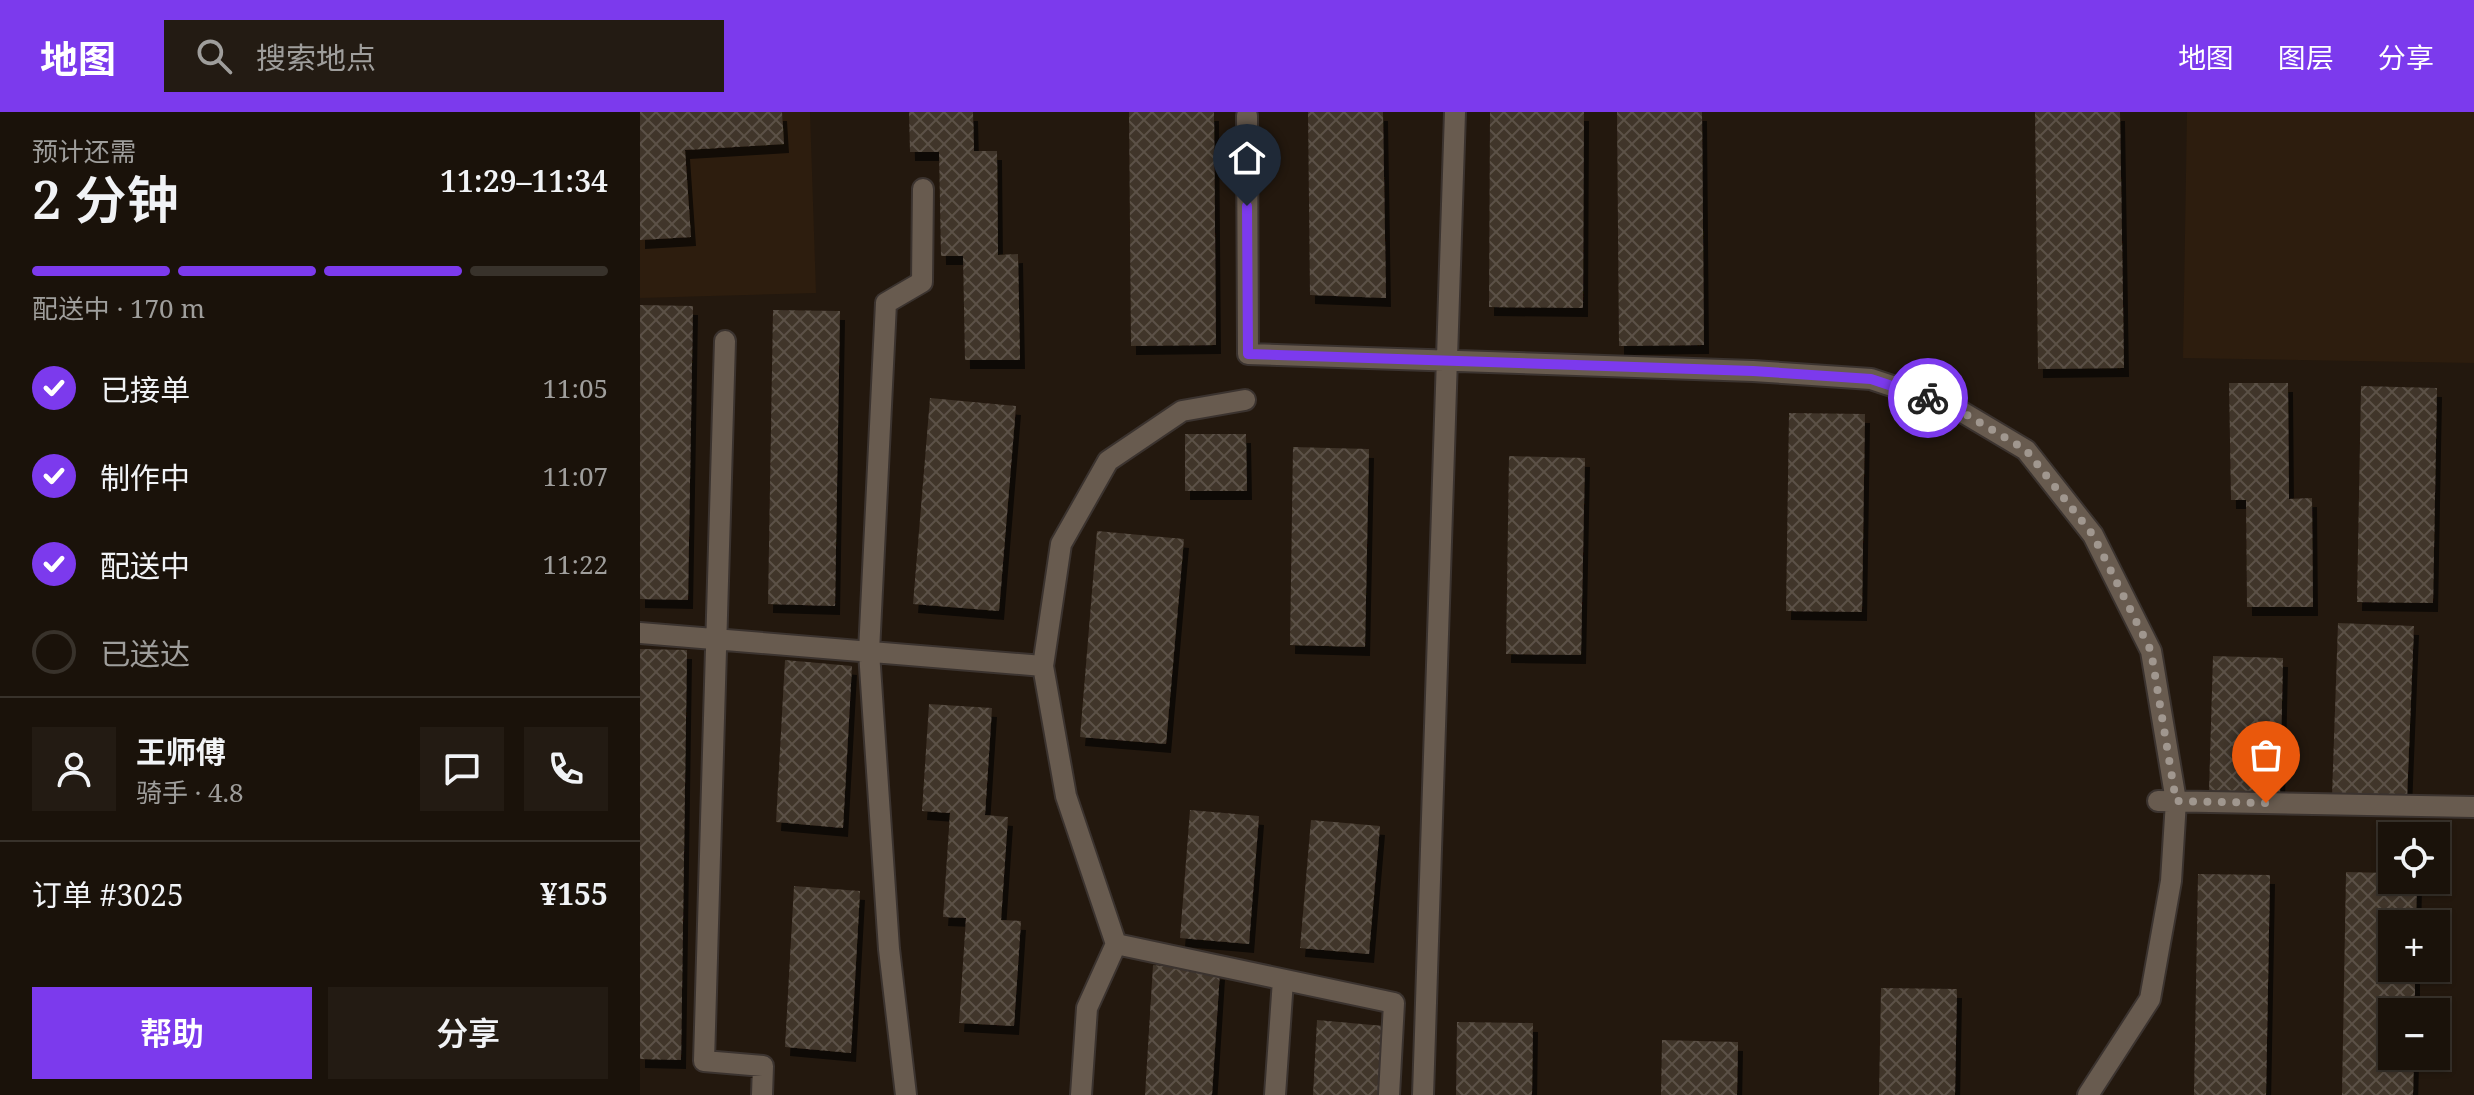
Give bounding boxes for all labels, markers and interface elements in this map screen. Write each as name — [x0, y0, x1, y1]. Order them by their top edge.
search box — [164, 20, 724, 92]
text: 地图 — [40, 32, 116, 84]
icon: search — [192, 34, 236, 78]
text: 搜索地点 — [256, 37, 376, 78]
text: 地图 — [2178, 38, 2234, 76]
text: 图层 — [2278, 38, 2334, 76]
text: 分享 — [2378, 38, 2434, 76]
pin — [1213, 124, 1281, 206]
text: 预计还需 — [32, 133, 136, 169]
icon: home — [1225, 136, 1269, 180]
text: 11:29–11:34 — [440, 160, 608, 201]
text: 2 分钟 — [32, 163, 179, 234]
text: 配送中 · 170 m — [32, 290, 205, 326]
courier — [1888, 358, 1968, 438]
icon: check — [32, 366, 76, 410]
text: 已接单 — [100, 369, 190, 410]
text: 11:05 — [542, 370, 608, 406]
icon: bike — [1906, 376, 1950, 420]
icon: check — [32, 454, 76, 498]
text: 制作中 — [100, 457, 190, 498]
text: 11:07 — [542, 458, 608, 494]
icon: check — [32, 542, 76, 586]
text: 配送中 — [100, 545, 190, 586]
text: 11:22 — [542, 546, 608, 582]
text: 已送达 — [100, 633, 190, 674]
pin — [2232, 721, 2300, 803]
button: person — [32, 727, 116, 811]
button: chat — [420, 727, 504, 811]
button: phone — [524, 727, 608, 811]
text: 王师傅 — [136, 731, 226, 772]
icon: bag — [2244, 733, 2288, 777]
text: 骑手 · 4.8 — [136, 774, 244, 810]
map controls — [2378, 822, 2450, 1070]
button: locate — [2378, 822, 2450, 894]
text: ¥155 — [540, 873, 608, 914]
text: 订单 #3025 — [32, 874, 184, 915]
button: + — [2378, 910, 2450, 982]
button: 帮助 — [32, 987, 312, 1079]
button: 分享 — [328, 987, 608, 1079]
button: − — [2378, 998, 2450, 1070]

